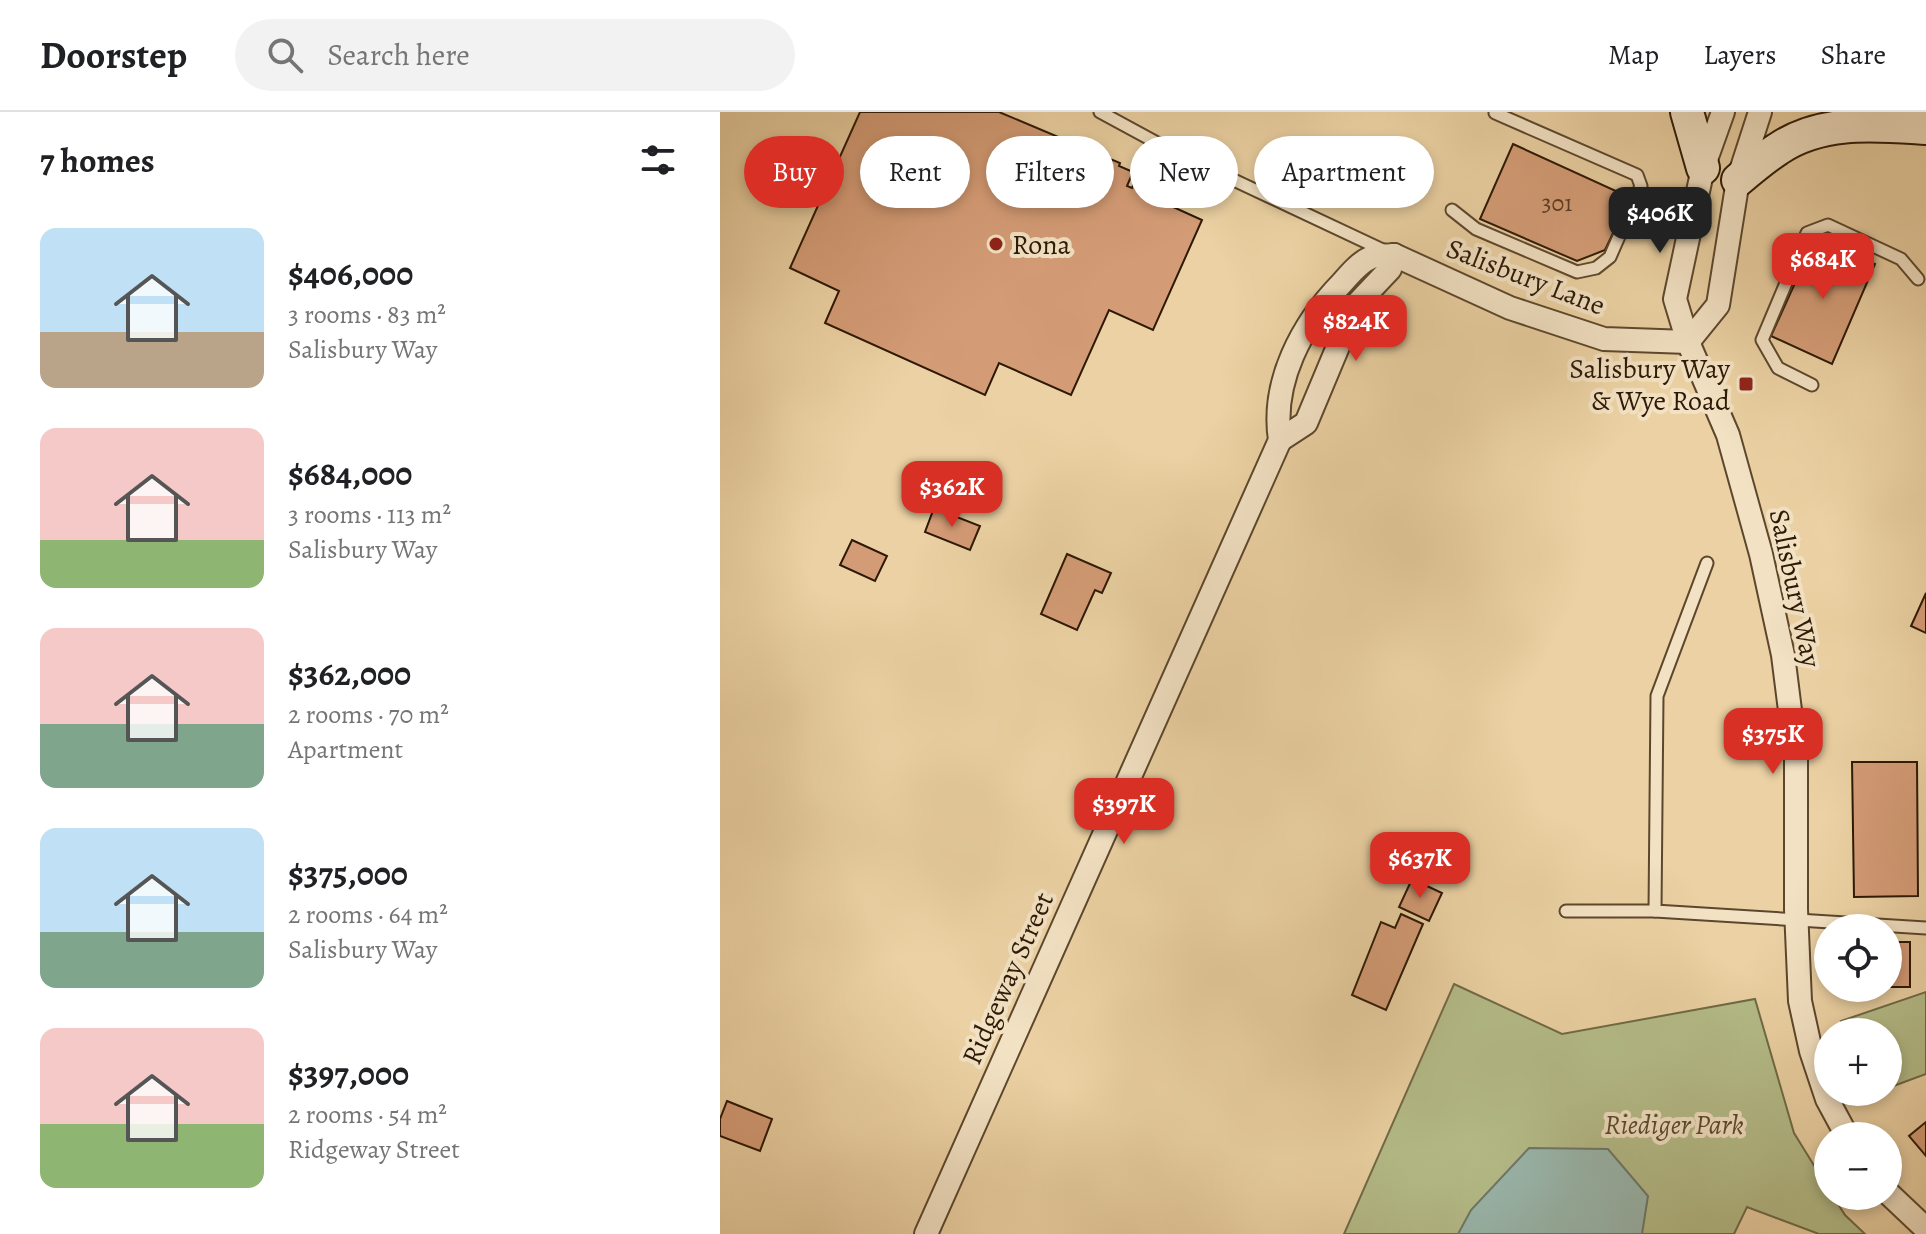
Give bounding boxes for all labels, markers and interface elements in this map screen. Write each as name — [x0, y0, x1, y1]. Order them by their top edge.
search box — [235, 19, 795, 91]
text: Doorstep — [40, 29, 187, 81]
icon: search — [263, 33, 307, 77]
text: Search here — [327, 35, 470, 75]
text: Map — [1608, 36, 1659, 74]
text: Layers — [1703, 36, 1776, 74]
text: Share — [1820, 36, 1886, 74]
chip: Buy — [744, 136, 844, 208]
chip: Rent — [860, 136, 970, 208]
chip: Filters — [986, 136, 1114, 208]
chip: New — [1130, 136, 1238, 208]
chip: Apartment — [1254, 136, 1434, 208]
text: 7 homes — [40, 137, 155, 184]
icon: filters — [636, 138, 680, 182]
house number: 301 — [1542, 187, 1572, 219]
pin: $406K — [1604, 187, 1716, 255]
text: $406K — [1627, 195, 1693, 230]
place label: Rona — [1012, 226, 1071, 264]
street label: Salisbury Lane — [1441, 229, 1610, 325]
pin: $684K — [1767, 233, 1879, 301]
marker: Rona — [987, 235, 1005, 253]
text: $684K — [1790, 241, 1856, 276]
text: $406,000 — [288, 250, 413, 297]
icon: home — [104, 260, 200, 356]
pin: $824K — [1300, 295, 1412, 363]
text: 3 rooms · 83 m² — [288, 297, 446, 332]
text: $824K — [1323, 303, 1389, 338]
text: Salisbury Way — [288, 332, 437, 367]
place label: Salisbury Way & Wye Road — [1569, 350, 1731, 420]
marker: Salisbury Way & Wye Road — [1737, 375, 1755, 393]
text: $684,000 — [288, 450, 412, 497]
icon: home — [104, 460, 200, 556]
pin: $362K — [896, 461, 1008, 529]
text: $362K — [919, 469, 985, 504]
text: 3 rooms · 113 m² — [288, 497, 451, 532]
street label: Salisbury Way — [1760, 506, 1830, 671]
text: Salisbury Way — [288, 532, 437, 567]
text: $362,000 — [288, 650, 411, 697]
icon: home — [104, 660, 200, 756]
text: 2 rooms · 70 m² — [288, 697, 449, 732]
pin: $375K — [1717, 708, 1829, 776]
text: $375K — [1742, 716, 1804, 751]
text: Apartment — [288, 732, 403, 767]
pin: $397K — [1068, 778, 1180, 846]
text: $397K — [1092, 786, 1156, 821]
pin: $637K — [1364, 832, 1476, 900]
text: $637K — [1388, 840, 1452, 875]
text: $375,000 — [288, 850, 408, 897]
icon: home — [104, 860, 200, 956]
street label: Ridgeway Street — [953, 886, 1063, 1071]
text: 2 rooms · 64 m² — [288, 897, 448, 932]
map controls — [1814, 914, 1902, 1210]
button: locate — [1814, 914, 1902, 1002]
text: Salisbury Way — [288, 932, 437, 967]
button: + — [1814, 1018, 1902, 1106]
text: $397,000 — [288, 1050, 409, 1097]
icon: home — [104, 1060, 200, 1156]
text: 2 rooms · 54 m² — [288, 1097, 447, 1132]
park label: Riediger Park — [1604, 1106, 1744, 1144]
button: − — [1814, 1122, 1902, 1210]
text: Ridgeway Street — [288, 1132, 460, 1167]

